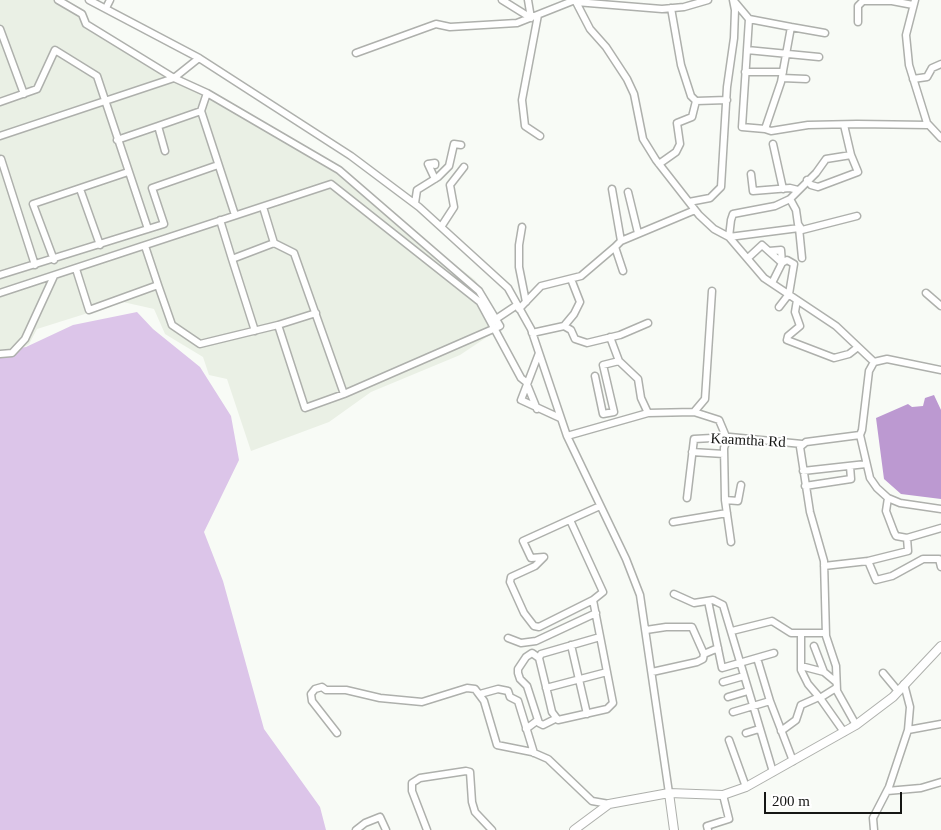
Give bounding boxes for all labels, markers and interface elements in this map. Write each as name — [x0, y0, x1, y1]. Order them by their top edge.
street label: Kaamtha Rd — [710, 430, 786, 452]
scale bar — [766, 782, 904, 814]
text: 200 m — [772, 793, 810, 809]

